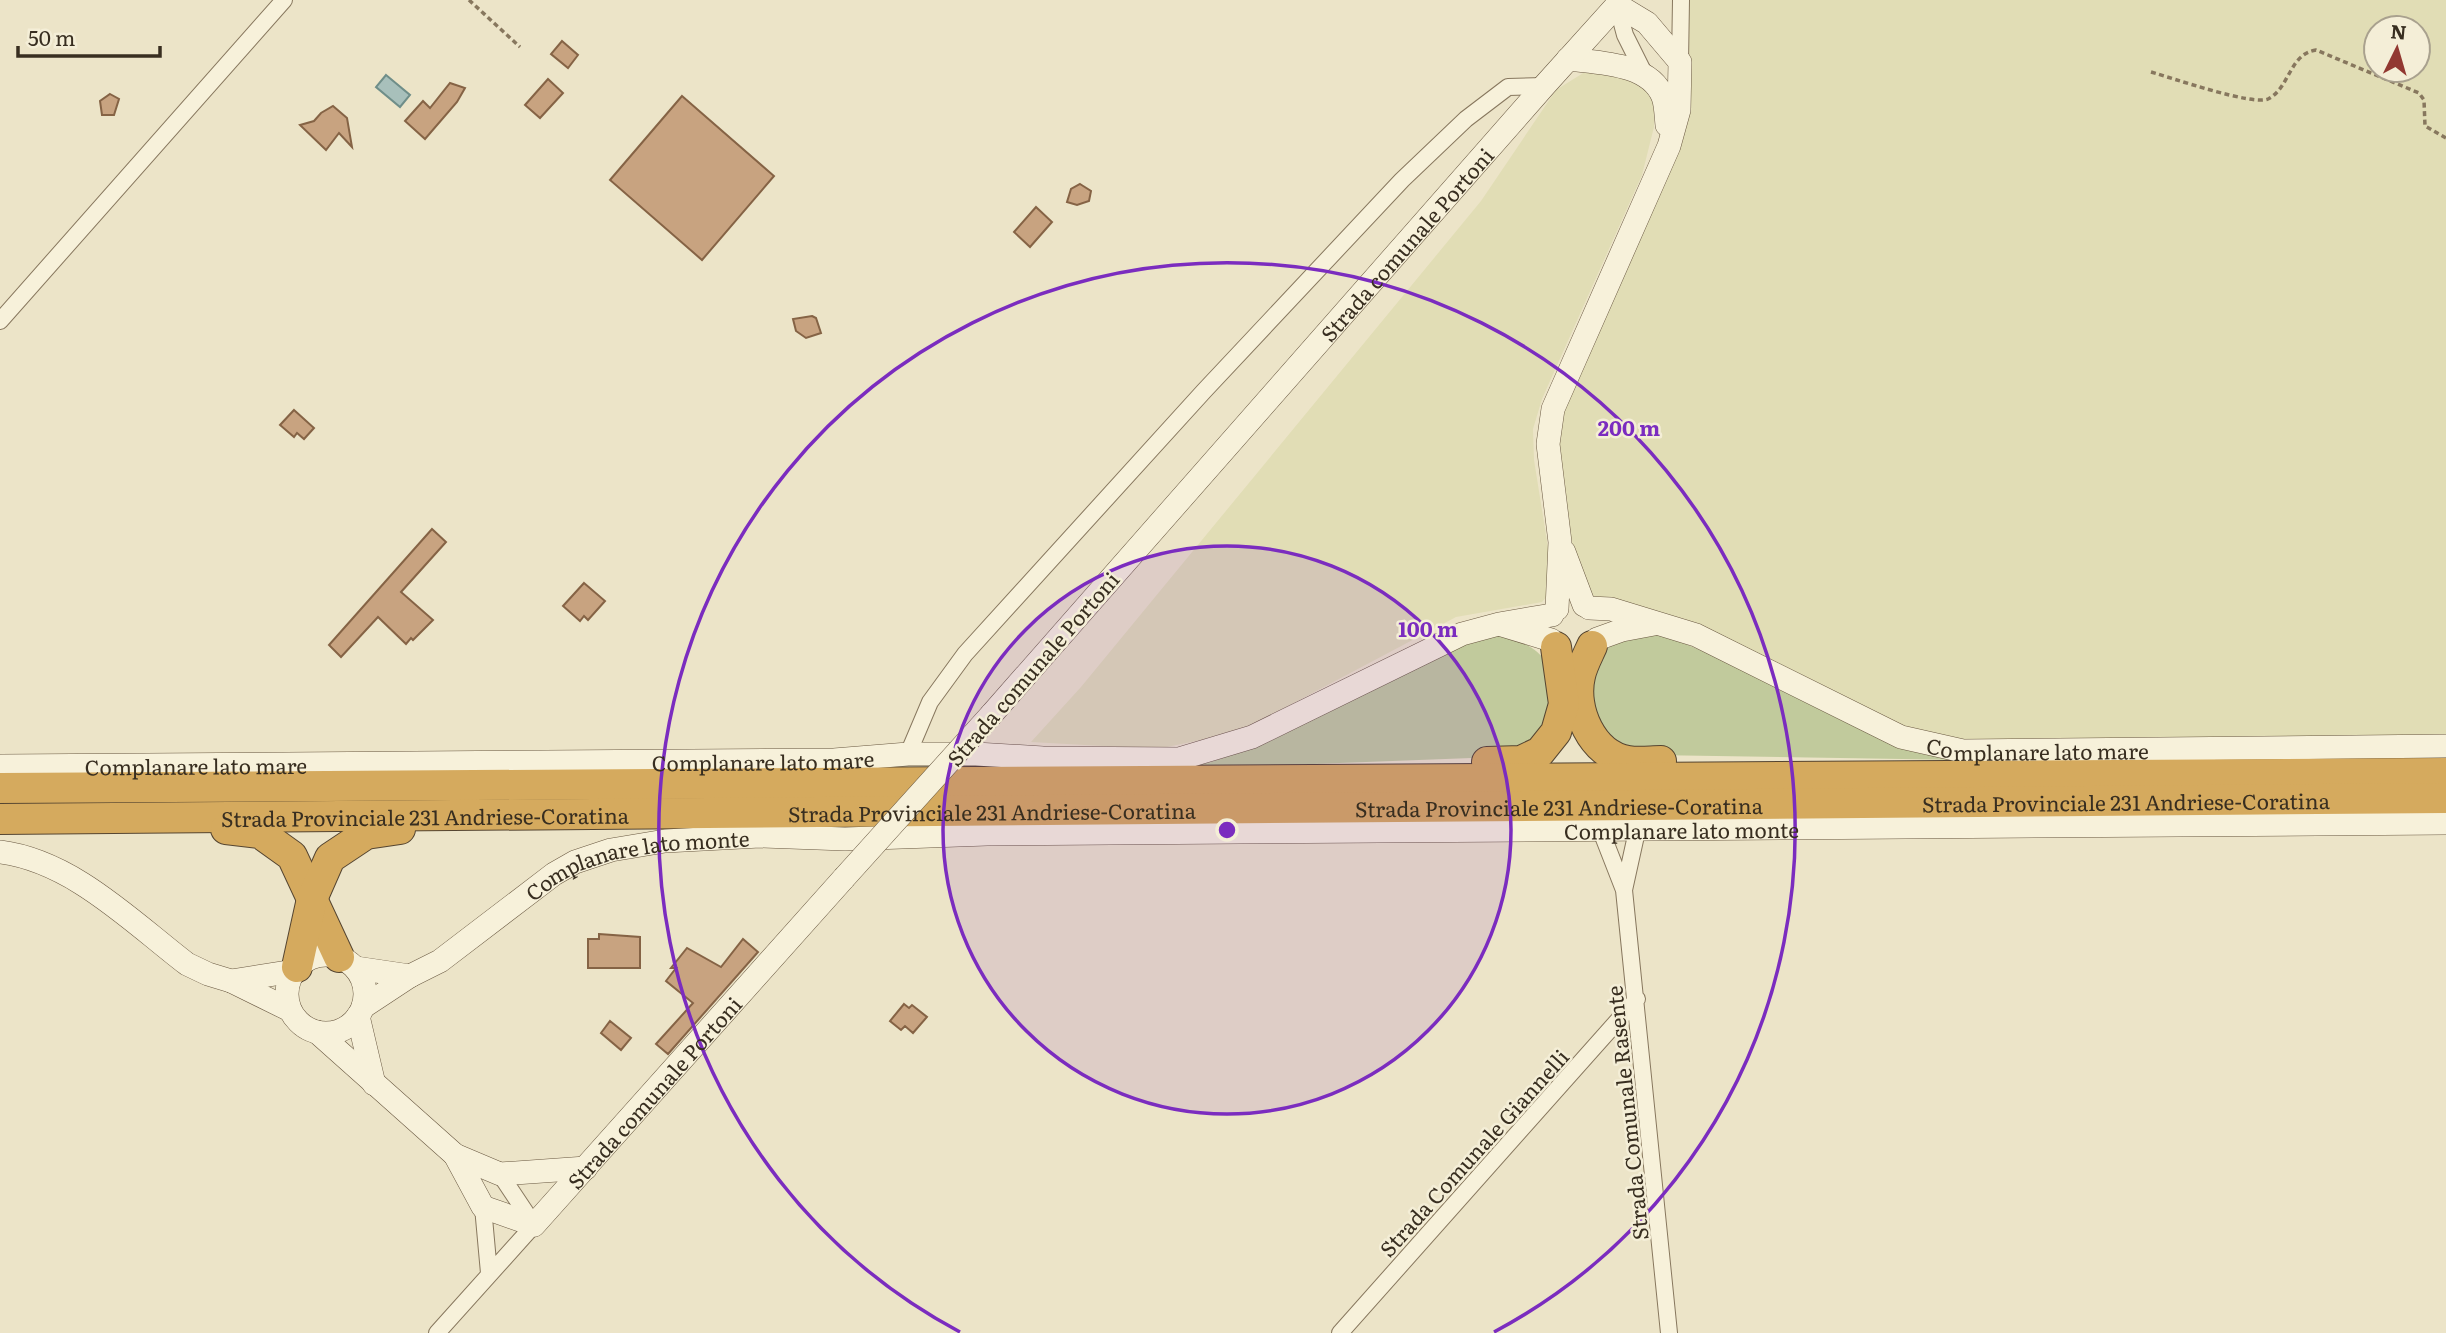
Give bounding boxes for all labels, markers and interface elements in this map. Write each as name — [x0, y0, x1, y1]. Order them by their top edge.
scale bar — [18, 14, 159, 58]
north arrow — [2362, 14, 2432, 84]
text: N — [2389, 16, 2408, 46]
text: 50 m — [28, 21, 75, 52]
street label: Strada comunale Portoni — [1312, 140, 1499, 347]
text: 200 m — [1598, 411, 1660, 442]
street label: Strada comunale Portoni — [939, 564, 1125, 772]
text: 100 m — [1398, 612, 1458, 643]
street label: Complanare lato mare — [1924, 728, 2149, 767]
street label: Complanare lato mare — [652, 741, 875, 777]
street label: Complanare lato mare — [85, 748, 307, 781]
street label: Strada Provinciale 231 Andriese-Coratina — [1922, 783, 2331, 818]
street label: Strada Provinciale 231 Andriese-Coratina — [1355, 788, 1764, 823]
street label: Strada Provinciale 231 Andriese-Coratina — [788, 793, 1197, 828]
street label: Strada Provinciale 231 Andriese-Coratina — [221, 798, 630, 833]
street label: Complanare lato monte — [1564, 812, 1799, 845]
centre of rings — [1215, 818, 1239, 842]
street label: Complanare lato monte — [518, 821, 750, 907]
street label: Strada Comunale Rasente — [1597, 984, 1655, 1242]
street label: Strada comunale Portoni — [559, 988, 748, 1195]
street label: Strada Comunale Giannelli — [1371, 1041, 1575, 1263]

